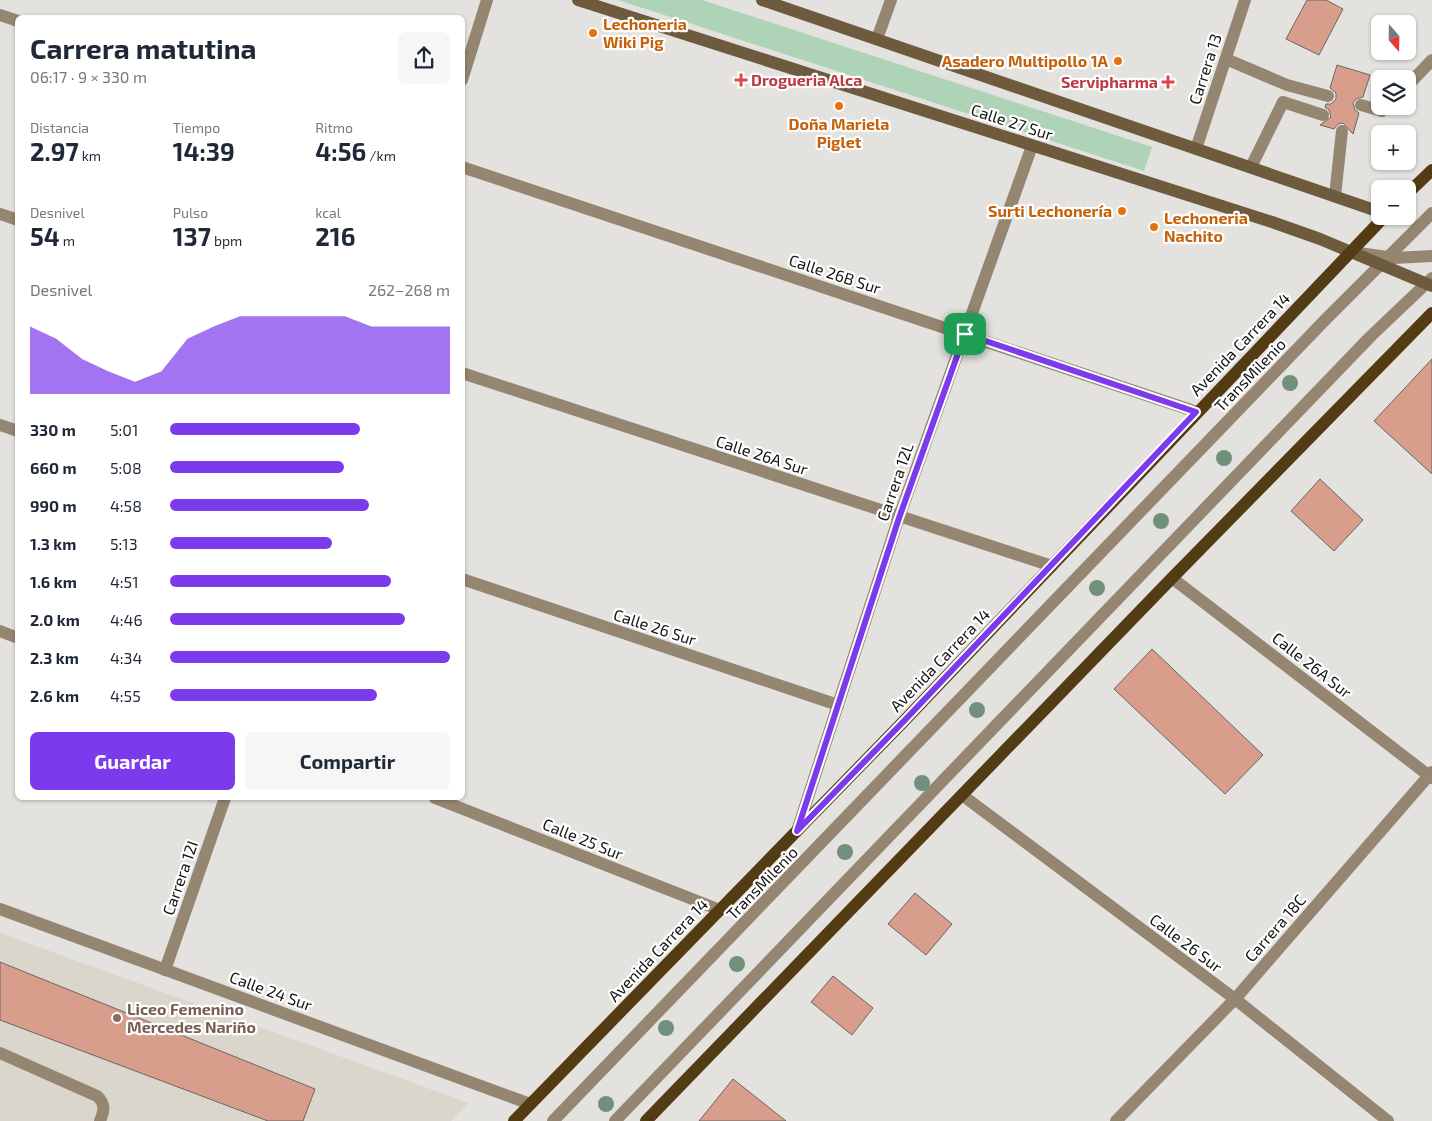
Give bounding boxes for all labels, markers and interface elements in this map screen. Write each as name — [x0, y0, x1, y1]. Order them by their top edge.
place label: Lechoneria Wiki Pig — [603, 14, 687, 51]
north arrow — [1371, 15, 1416, 60]
map controls — [1371, 15, 1416, 225]
marker: Lechoneria Wiki Pig — [587, 27, 599, 39]
text: Carrera matutina — [30, 31, 256, 65]
street label: Carrera 13 — [1184, 31, 1225, 107]
button: share — [398, 32, 450, 84]
place label: Asadero Multipollo 1A — [942, 51, 1109, 70]
marker: Asadero Multipollo 1A — [1112, 55, 1124, 67]
text: 06:17 · 9 × 330 m — [30, 67, 147, 86]
place label: Drogueria Alca — [751, 70, 862, 89]
button: layers — [1371, 70, 1416, 115]
place label: Servipharma — [1061, 72, 1158, 91]
marker: Drogueria Alca — [735, 74, 747, 86]
marker: Servipharma — [1162, 76, 1174, 88]
street label: Calle 27 Sur — [969, 99, 1056, 144]
marker: Doña Mariela Piglet — [833, 100, 845, 112]
place label: Doña Mariela Piglet — [789, 114, 889, 151]
text: Distancia — [30, 119, 89, 136]
text: Tiempo — [173, 119, 220, 136]
text: Ritmo — [315, 119, 353, 136]
button: + — [1371, 125, 1416, 170]
text: 2.97 — [30, 136, 79, 166]
text: 14:39 — [173, 136, 235, 166]
text: 4:56 — [315, 136, 366, 166]
text: km — [79, 147, 101, 164]
text: /km — [366, 147, 396, 164]
button: − — [1371, 180, 1416, 225]
place label: Surti Lechonería — [988, 201, 1112, 220]
text: Desnivel — [30, 204, 85, 221]
text: Pulso — [173, 204, 208, 221]
text: kcal — [315, 204, 341, 221]
marker: Surti Lechonería — [1116, 205, 1128, 217]
place label: Lechoneria Nachito — [1164, 208, 1248, 245]
text: 54 — [30, 221, 60, 251]
text: 137 — [173, 221, 211, 251]
text: 216 — [315, 221, 355, 251]
marker: Lechoneria Nachito — [1148, 221, 1160, 233]
text: m — [60, 232, 75, 249]
text: bpm — [211, 232, 242, 249]
street label: Calle 26B Sur — [787, 250, 884, 298]
text: Desnivel — [30, 280, 92, 299]
text: 262–268 m — [368, 280, 450, 299]
street label: Avenida Carrera 14 — [1186, 288, 1294, 399]
pin — [944, 313, 986, 355]
icon: arrive — [951, 320, 979, 348]
street label: TransMilenio — [1210, 334, 1289, 415]
text: 330 m — [30, 420, 76, 439]
text: 5:01 — [110, 420, 138, 439]
street label: Calle 26A Sur — [714, 431, 811, 478]
street label: Carrera 12L — [872, 440, 917, 523]
text: 660 m — [30, 458, 77, 477]
text: 5:08 — [110, 458, 142, 477]
text: 990 m — [30, 496, 77, 515]
text: 4:58 — [110, 496, 142, 515]
text: 1.3 km — [30, 534, 76, 553]
text: 5:13 — [110, 534, 138, 553]
text: 1.6 km — [30, 572, 77, 591]
text: 4:51 — [110, 572, 139, 591]
street label: Calle 26 Sur — [611, 604, 699, 649]
street label: Avenida Carrera 14 — [886, 604, 994, 715]
text: 2.0 km — [30, 610, 80, 629]
text: 4:46 — [110, 610, 143, 629]
street label: Calle 26A Sur — [1269, 628, 1356, 702]
text: 2.3 km — [30, 648, 79, 667]
text: 4:34 — [110, 648, 142, 667]
text: 2.6 km — [30, 686, 79, 705]
text: 4:55 — [110, 686, 141, 705]
button: Guardar — [30, 732, 235, 790]
button: Compartir — [245, 732, 450, 790]
street label: Calle 25 Sur — [540, 814, 627, 864]
street label: Carrera 12I — [158, 838, 201, 918]
street label: TransMilenio — [722, 842, 801, 923]
street label: Carrera 18C — [1240, 890, 1309, 965]
street label: Avenida Carrera 14 — [604, 894, 712, 1005]
street label: Calle 26 Sur — [1146, 909, 1227, 976]
street label: Calle 24 Sur — [227, 967, 316, 1014]
place label: Liceo Femenino Mercedes Nariño — [127, 999, 256, 1036]
marker: Liceo Femenino Mercedes Nariño — [111, 1012, 123, 1024]

